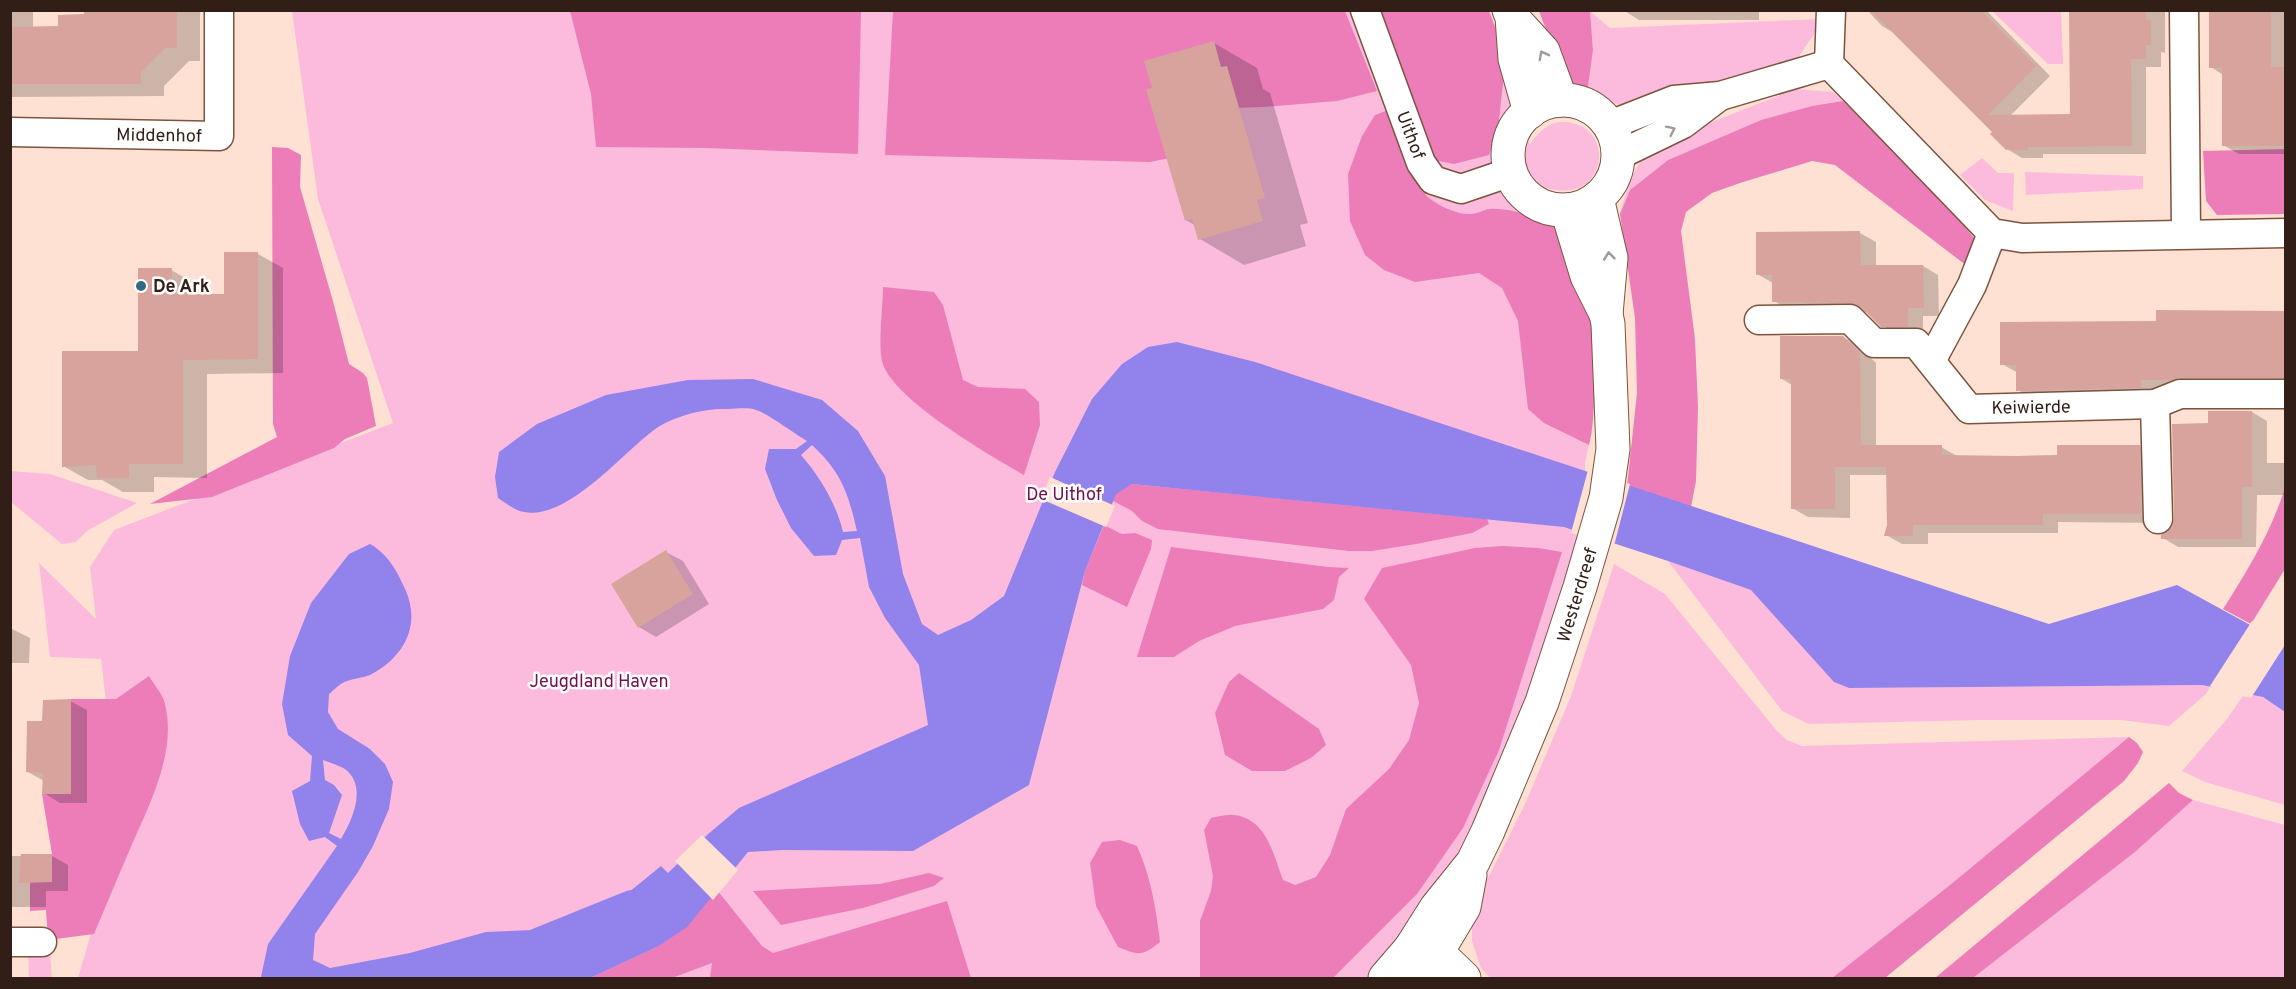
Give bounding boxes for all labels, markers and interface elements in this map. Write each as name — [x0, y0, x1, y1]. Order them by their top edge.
one-way arrow — [1539, 51, 1550, 61]
street label: Uithof — [1390, 108, 1429, 163]
street label: Middenhof — [116, 124, 202, 149]
one-way arrow — [1665, 126, 1676, 138]
one-way arrow — [1603, 251, 1616, 261]
place label: De Ark — [153, 276, 210, 299]
marker: De Ark — [134, 279, 148, 293]
street label: Keiwierde — [1991, 396, 2071, 421]
park label: De Uithof — [1026, 484, 1102, 507]
street label: Westerdreef — [1553, 545, 1604, 645]
park label: Jeugdland Haven — [529, 671, 669, 694]

